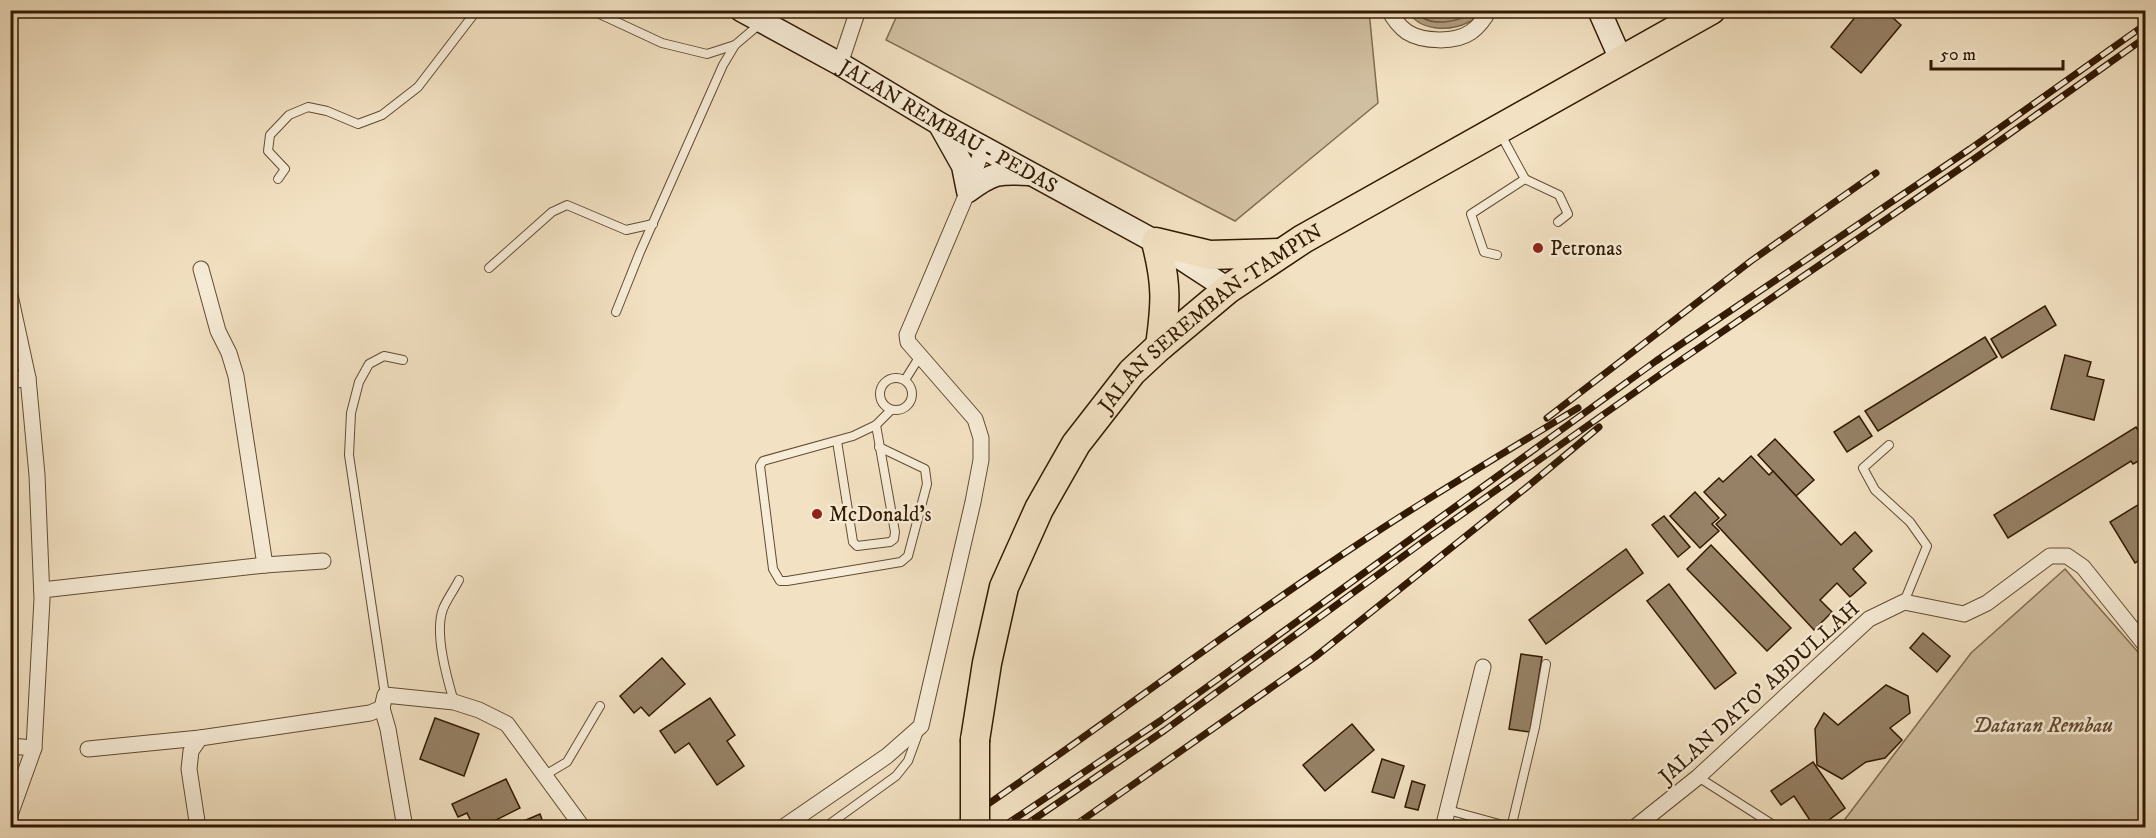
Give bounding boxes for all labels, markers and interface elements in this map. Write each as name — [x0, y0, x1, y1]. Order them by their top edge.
scale bar — [1931, 33, 2063, 71]
text: 50 m — [1940, 44, 1976, 66]
street label: JALAN REMBAU - PEDAS — [833, 54, 1062, 200]
street label: JALAN SEREMBAN-TAMPIN — [1092, 219, 1327, 420]
place label: Petronas — [1550, 236, 1622, 262]
marker: Petronas — [1531, 241, 1545, 255]
place label: McDonald's — [829, 502, 932, 528]
marker: McDonald's — [810, 507, 824, 521]
street label: JALAN DATO’ ABDULLAH — [1653, 596, 1865, 791]
park label: Dataran Rembau — [1973, 713, 2113, 739]

